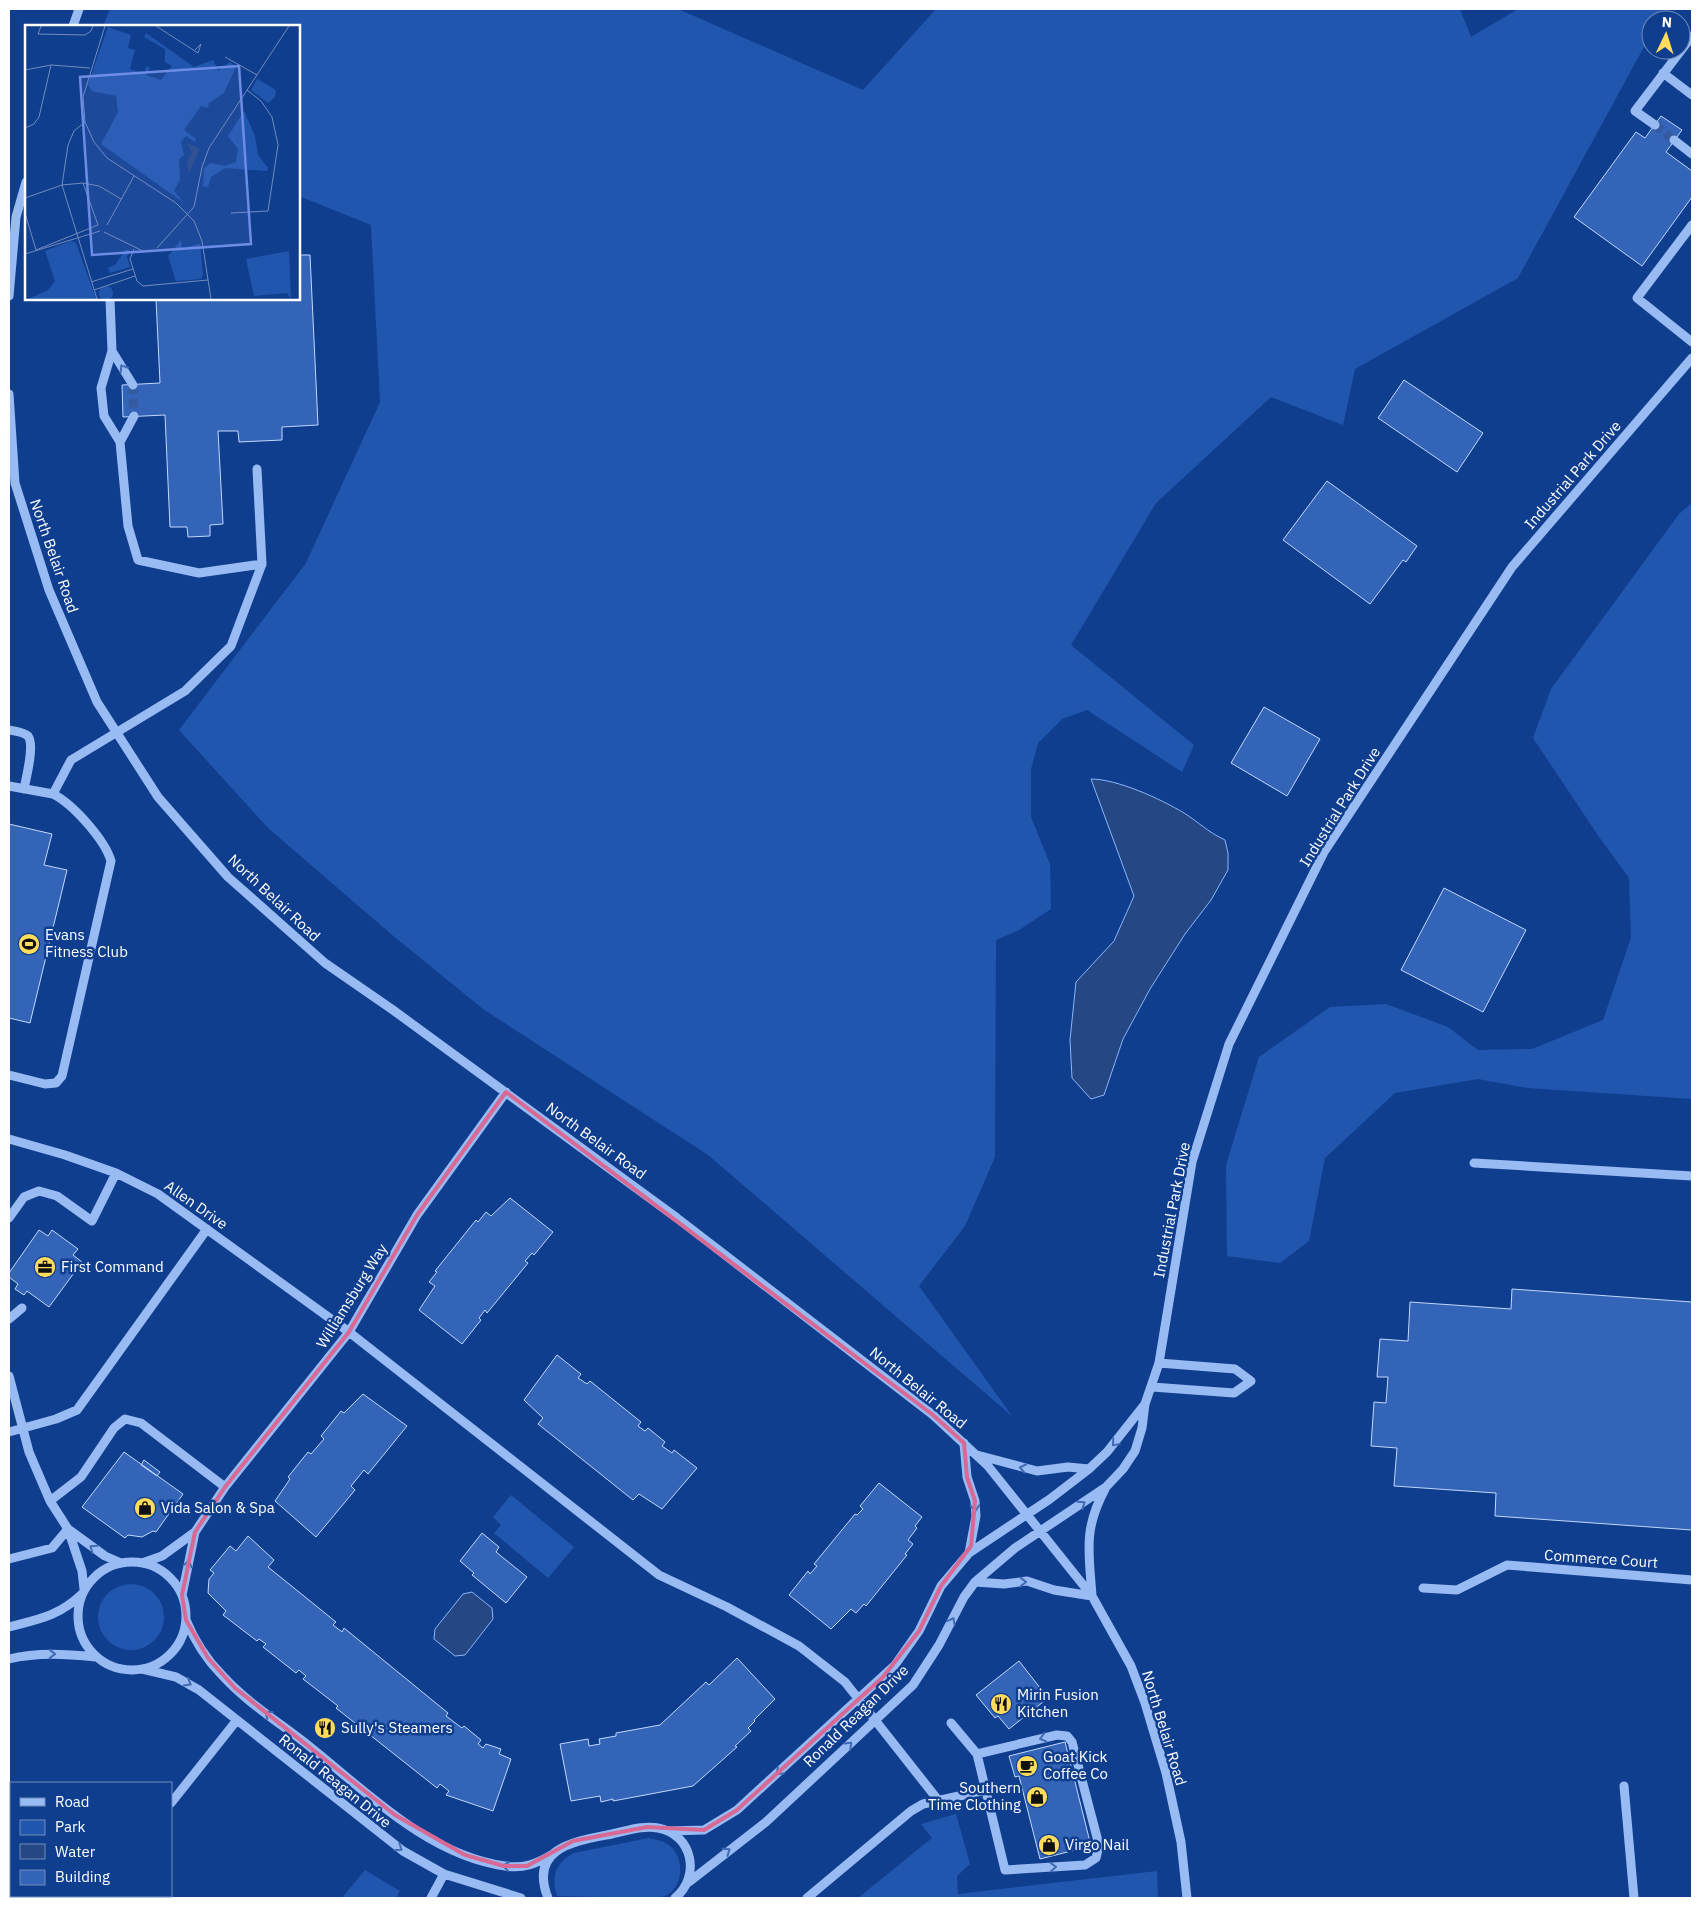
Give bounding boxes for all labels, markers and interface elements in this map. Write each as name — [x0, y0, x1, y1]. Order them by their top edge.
north arrow — [1641, 10, 1691, 60]
text: N — [1661, 13, 1673, 31]
inset map — [25, 25, 300, 300]
one-way arrow — [119, 364, 129, 373]
street label: Industrial Park Drive — [1520, 416, 1625, 533]
street label: North Belair Road — [26, 496, 83, 615]
street label: Industrial Park Drive — [1295, 743, 1384, 870]
street label: North Belair Road — [224, 850, 324, 945]
place label: Evans Fitness Club — [45, 925, 128, 961]
sports icon: Evans Fitness Club — [17, 932, 41, 956]
street label: North Belair Road — [542, 1098, 650, 1183]
street label: Industrial Park Drive — [1149, 1140, 1194, 1279]
street label: Allen Drive — [161, 1176, 232, 1233]
street label: Williamsburg Way — [312, 1239, 392, 1352]
office icon: First Command — [33, 1255, 57, 1279]
place label: First Command — [61, 1257, 164, 1276]
street label: North Belair Road — [866, 1343, 971, 1433]
one-way arrow — [1112, 1437, 1121, 1446]
one-way arrow — [1019, 1463, 1028, 1474]
shop icon: Vida Salon & Spa — [133, 1496, 157, 1520]
place label: Vida Salon & Spa — [161, 1498, 275, 1517]
one-way arrow — [1076, 1501, 1086, 1510]
one-way arrow — [970, 1504, 981, 1512]
one-way arrow — [89, 1545, 99, 1554]
street label: Commerce Court — [1544, 1545, 1658, 1572]
one-way arrow — [182, 1559, 193, 1568]
one-way arrow — [1020, 1577, 1028, 1587]
one-way arrow — [945, 1617, 955, 1626]
one-way arrow — [49, 1649, 57, 1659]
street label: Ronald Reagan Drive — [799, 1661, 912, 1771]
street label: North Belair Road — [1138, 1668, 1191, 1788]
one-way arrow — [183, 1677, 192, 1687]
place label: Mirin Fusion Kitchen — [1017, 1685, 1099, 1721]
restaurant icon: Mirin Fusion Kitchen — [989, 1692, 1013, 1716]
one-way arrow — [265, 1712, 274, 1720]
restaurant icon: Sully's Steamers — [313, 1716, 337, 1740]
place label: Sully's Steamers — [341, 1718, 453, 1737]
street label: Ronald Reagan Drive — [275, 1729, 395, 1832]
one-way arrow — [1038, 1732, 1047, 1743]
one-way arrow — [844, 1742, 853, 1751]
place label: Goat Kick Coffee Co — [1043, 1747, 1108, 1783]
cafe icon: Goat Kick Coffee Co — [1015, 1754, 1039, 1778]
one-way arrow — [775, 1766, 784, 1775]
place label: Southern Time Clothing — [928, 1778, 1021, 1814]
legend — [10, 1782, 172, 1897]
shop icon: Southern Time Clothing — [1025, 1785, 1049, 1809]
text: Road — [55, 1792, 90, 1811]
text: Park — [55, 1817, 85, 1836]
shop icon: Virgo Nail — [1037, 1833, 1061, 1857]
place label: Virgo Nail — [1065, 1835, 1129, 1854]
text: Water — [55, 1842, 96, 1861]
one-way arrow — [393, 1842, 402, 1851]
one-way arrow — [721, 1849, 730, 1857]
one-way arrow — [501, 1861, 510, 1871]
one-way arrow — [1050, 1862, 1058, 1873]
text: Building — [55, 1867, 110, 1886]

